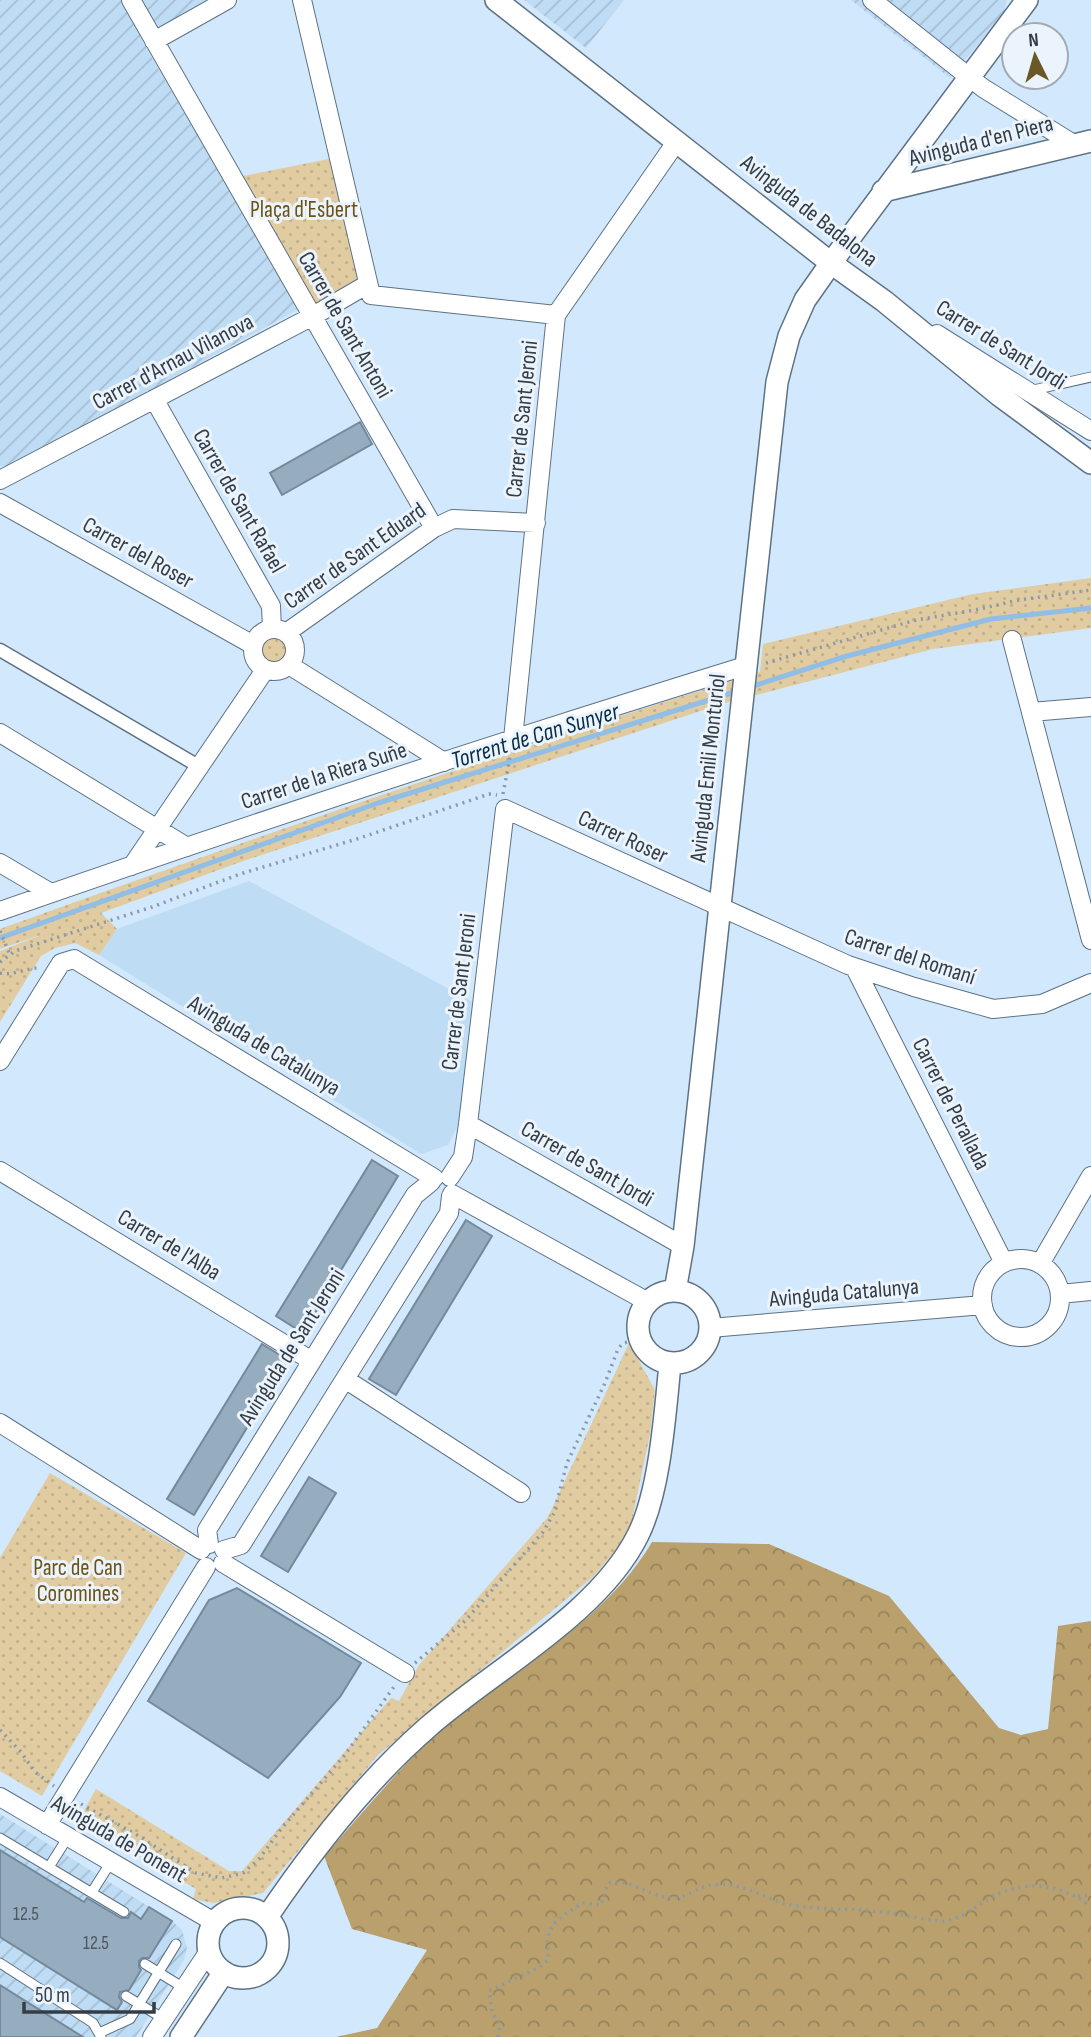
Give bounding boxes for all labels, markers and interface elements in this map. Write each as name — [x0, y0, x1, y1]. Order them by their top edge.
north arrow — [1000, 21, 1070, 91]
text: N — [1028, 29, 1040, 52]
street label: Avinguda d'en Piera — [905, 110, 1056, 173]
street label: Avinguda de Badalona — [734, 148, 883, 273]
park label: Plaça d'Esbert — [250, 196, 358, 224]
street label: Carrer de Sant Antoni — [292, 247, 398, 403]
street label: Carrer de Sant Jordi — [931, 294, 1071, 396]
street label: Carrer d'Arnau Vilanova — [88, 308, 258, 416]
street label: Carrer de Sant Jeroni — [500, 339, 544, 499]
street label: Carrer de Sant Rafael — [186, 424, 292, 578]
street label: Carrer de Sant Eduard — [279, 497, 431, 615]
street label: Carrer del Roser — [78, 511, 199, 595]
street label: Avinguda Emili Monturiol — [684, 672, 732, 865]
water label: Torrent de Can Sunyer — [448, 696, 624, 775]
street label: Carrer de la Riera Suñe — [238, 736, 410, 816]
street label: Carrer Roser — [574, 804, 673, 870]
street label: Carrer de Sant Jeroni — [435, 912, 483, 1072]
street label: Carrer del Romaní — [841, 923, 980, 992]
street label: Avinguda de Catalunya — [182, 989, 345, 1102]
street label: Carrer de Perallada — [906, 1033, 996, 1175]
street label: Carrer de Sant Jordi — [516, 1115, 658, 1213]
street label: Carrer de l'Alba — [112, 1203, 226, 1287]
street label: Avinguda de Sant Jeroni — [232, 1264, 351, 1431]
street label: Avinguda Catalunya — [767, 1273, 920, 1314]
park label: Parc de Can Coromines — [33, 1554, 123, 1608]
street label: Avinguda de Ponent — [46, 1789, 192, 1889]
house number: 12.5 — [13, 1903, 39, 1926]
house number: 12.5 — [83, 1932, 109, 1955]
scale bar — [24, 1970, 154, 2014]
text: 50 m — [35, 1983, 70, 2008]

